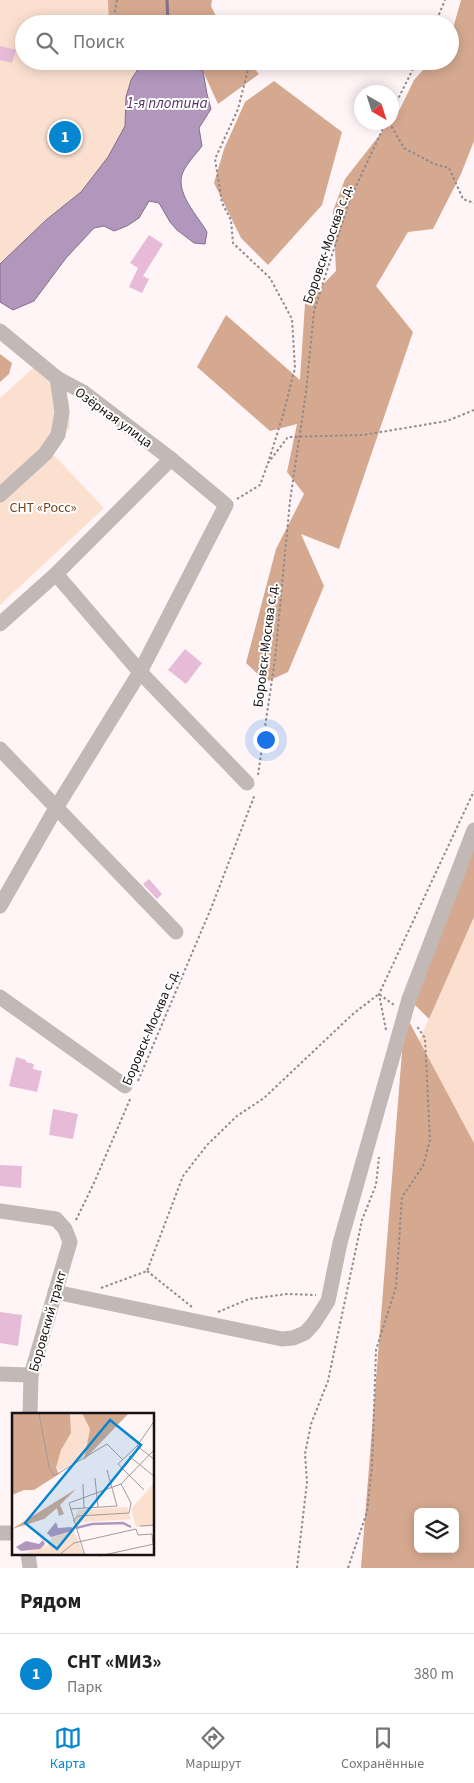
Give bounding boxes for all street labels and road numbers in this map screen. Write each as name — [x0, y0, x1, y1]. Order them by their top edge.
street label: Боровск-Москва с.д. — [298, 182, 358, 307]
street label: Озёрная улица — [70, 383, 156, 453]
street label: Боровск-Москва с.д. — [248, 582, 284, 708]
street label: Боровск-Москва с.д. — [117, 966, 185, 1089]
street label: Боровский тракт — [24, 1268, 72, 1374]

